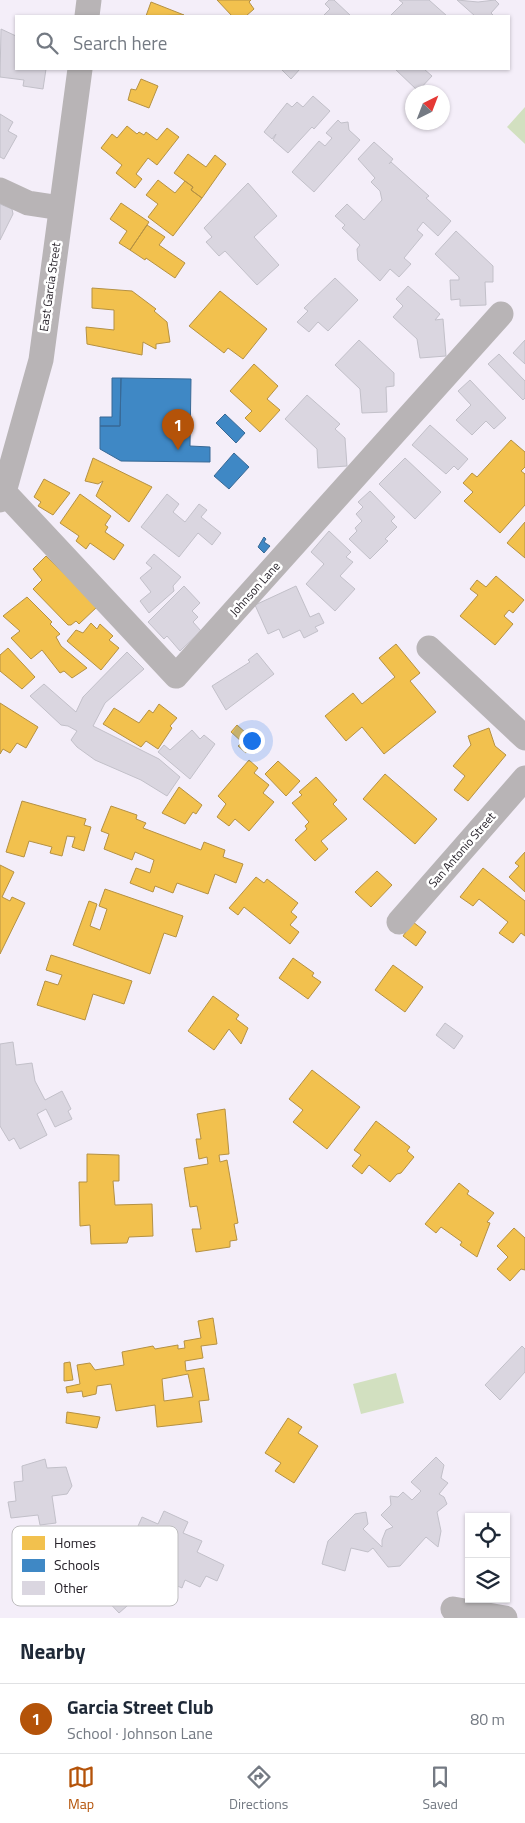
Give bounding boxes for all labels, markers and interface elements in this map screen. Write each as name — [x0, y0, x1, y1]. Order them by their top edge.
search box — [15, 15, 510, 70]
text: Search here — [73, 28, 167, 57]
icon: search — [33, 29, 61, 57]
north arrow — [405, 85, 450, 130]
street label: East Garcia Street — [34, 240, 65, 333]
pin: 1 — [162, 409, 194, 450]
street label: Johnson Lane — [225, 557, 284, 620]
your location — [239, 728, 265, 754]
street label: San Antonio Street — [423, 807, 500, 892]
map controls — [465, 1513, 510, 1603]
button: locate — [465, 1513, 510, 1558]
legend — [12, 1526, 178, 1606]
text: Homes — [54, 1532, 96, 1553]
text: Schools — [54, 1554, 100, 1575]
button: layers — [465, 1558, 510, 1603]
text: Other — [54, 1577, 88, 1598]
text: Nearby — [20, 1635, 85, 1667]
text: Garcia Street Club — [67, 1692, 214, 1721]
text: 1 — [32, 1707, 40, 1731]
text: 80 m — [470, 1707, 505, 1731]
text: School · Johnson Lane — [67, 1721, 213, 1745]
tab: Map — [67, 1763, 95, 1814]
tab: Directions — [229, 1763, 288, 1814]
tab: Saved — [422, 1763, 458, 1814]

